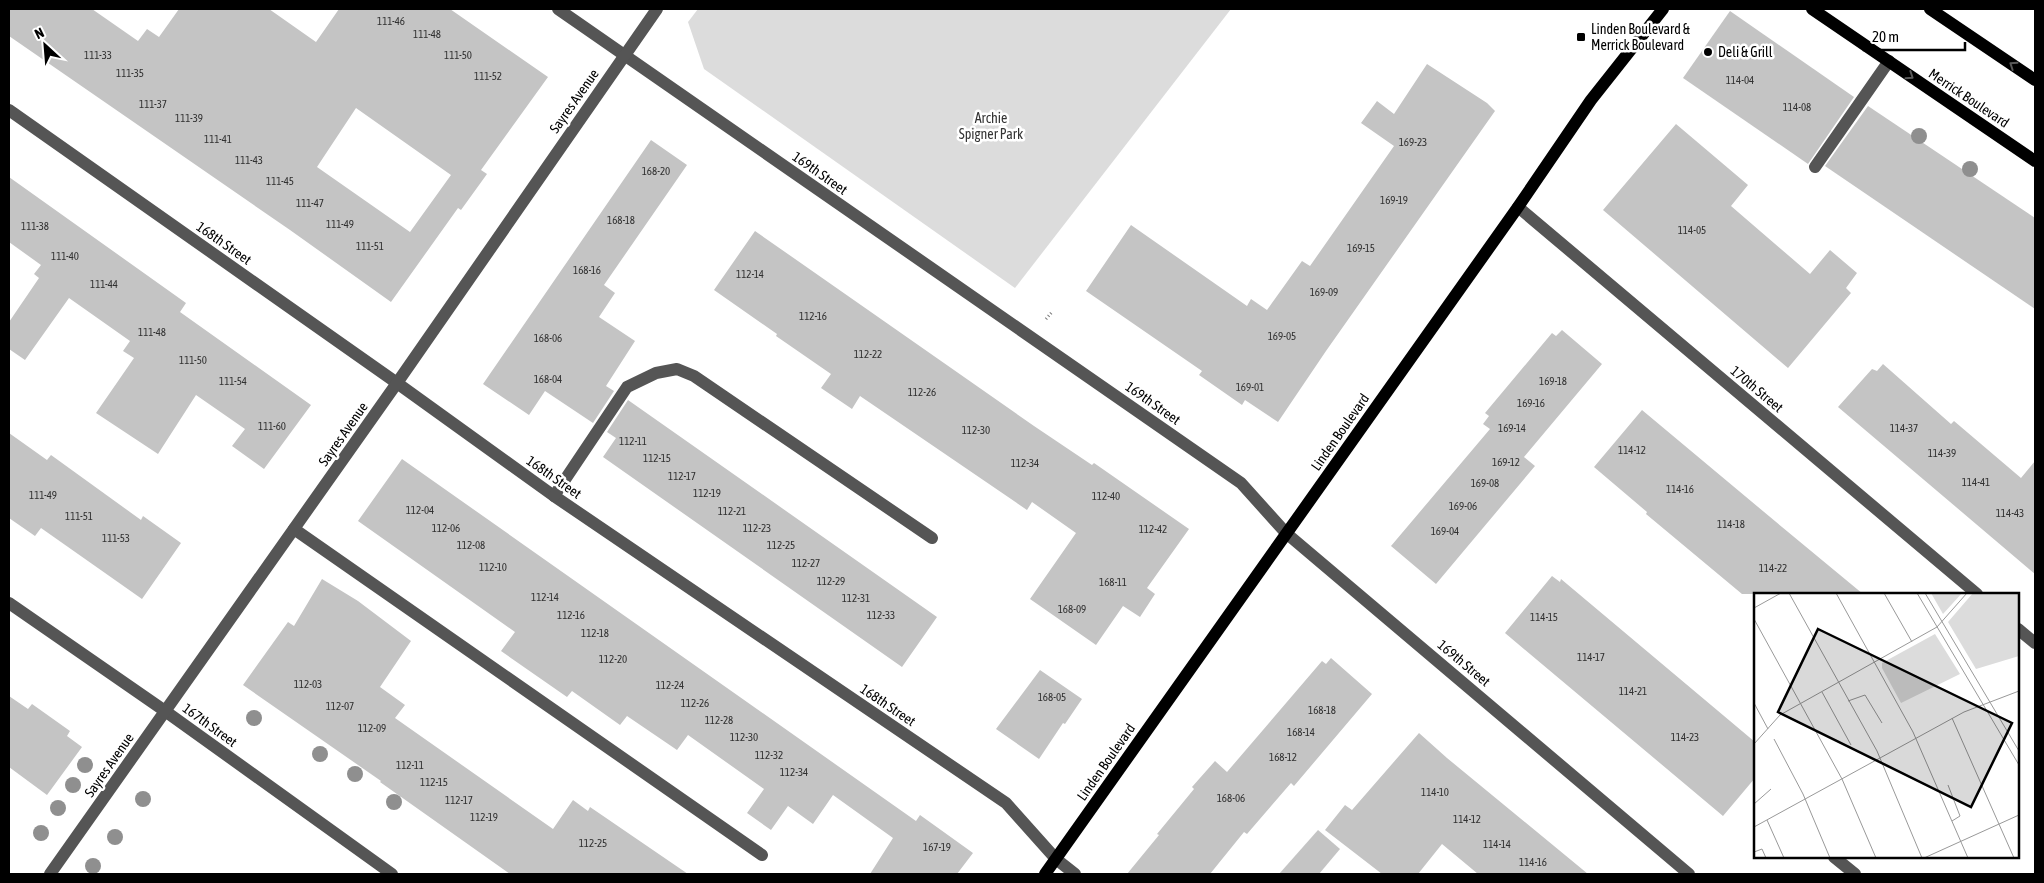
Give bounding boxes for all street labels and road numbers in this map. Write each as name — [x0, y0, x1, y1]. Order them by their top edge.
street label: Merrick Boulevard — [1926, 65, 2012, 131]
street label: Sayres Avenue — [546, 66, 602, 136]
street label: 169th Street — [790, 148, 850, 198]
street label: 168th Street — [194, 218, 254, 268]
street label: 170th Street — [1728, 363, 1786, 415]
street label: 169th Street — [1123, 378, 1183, 428]
street label: Linden Boulevard — [1308, 391, 1372, 473]
street label: Sayres Avenue — [315, 399, 371, 469]
street label: 168th Street — [524, 452, 584, 502]
street label: 169th Street — [1435, 637, 1493, 689]
street label: 168th Street — [857, 681, 919, 729]
street label: 167th Street — [180, 700, 240, 750]
street label: Linden Boulevard — [1074, 721, 1138, 803]
street label: Sayres Avenue — [81, 730, 137, 800]

